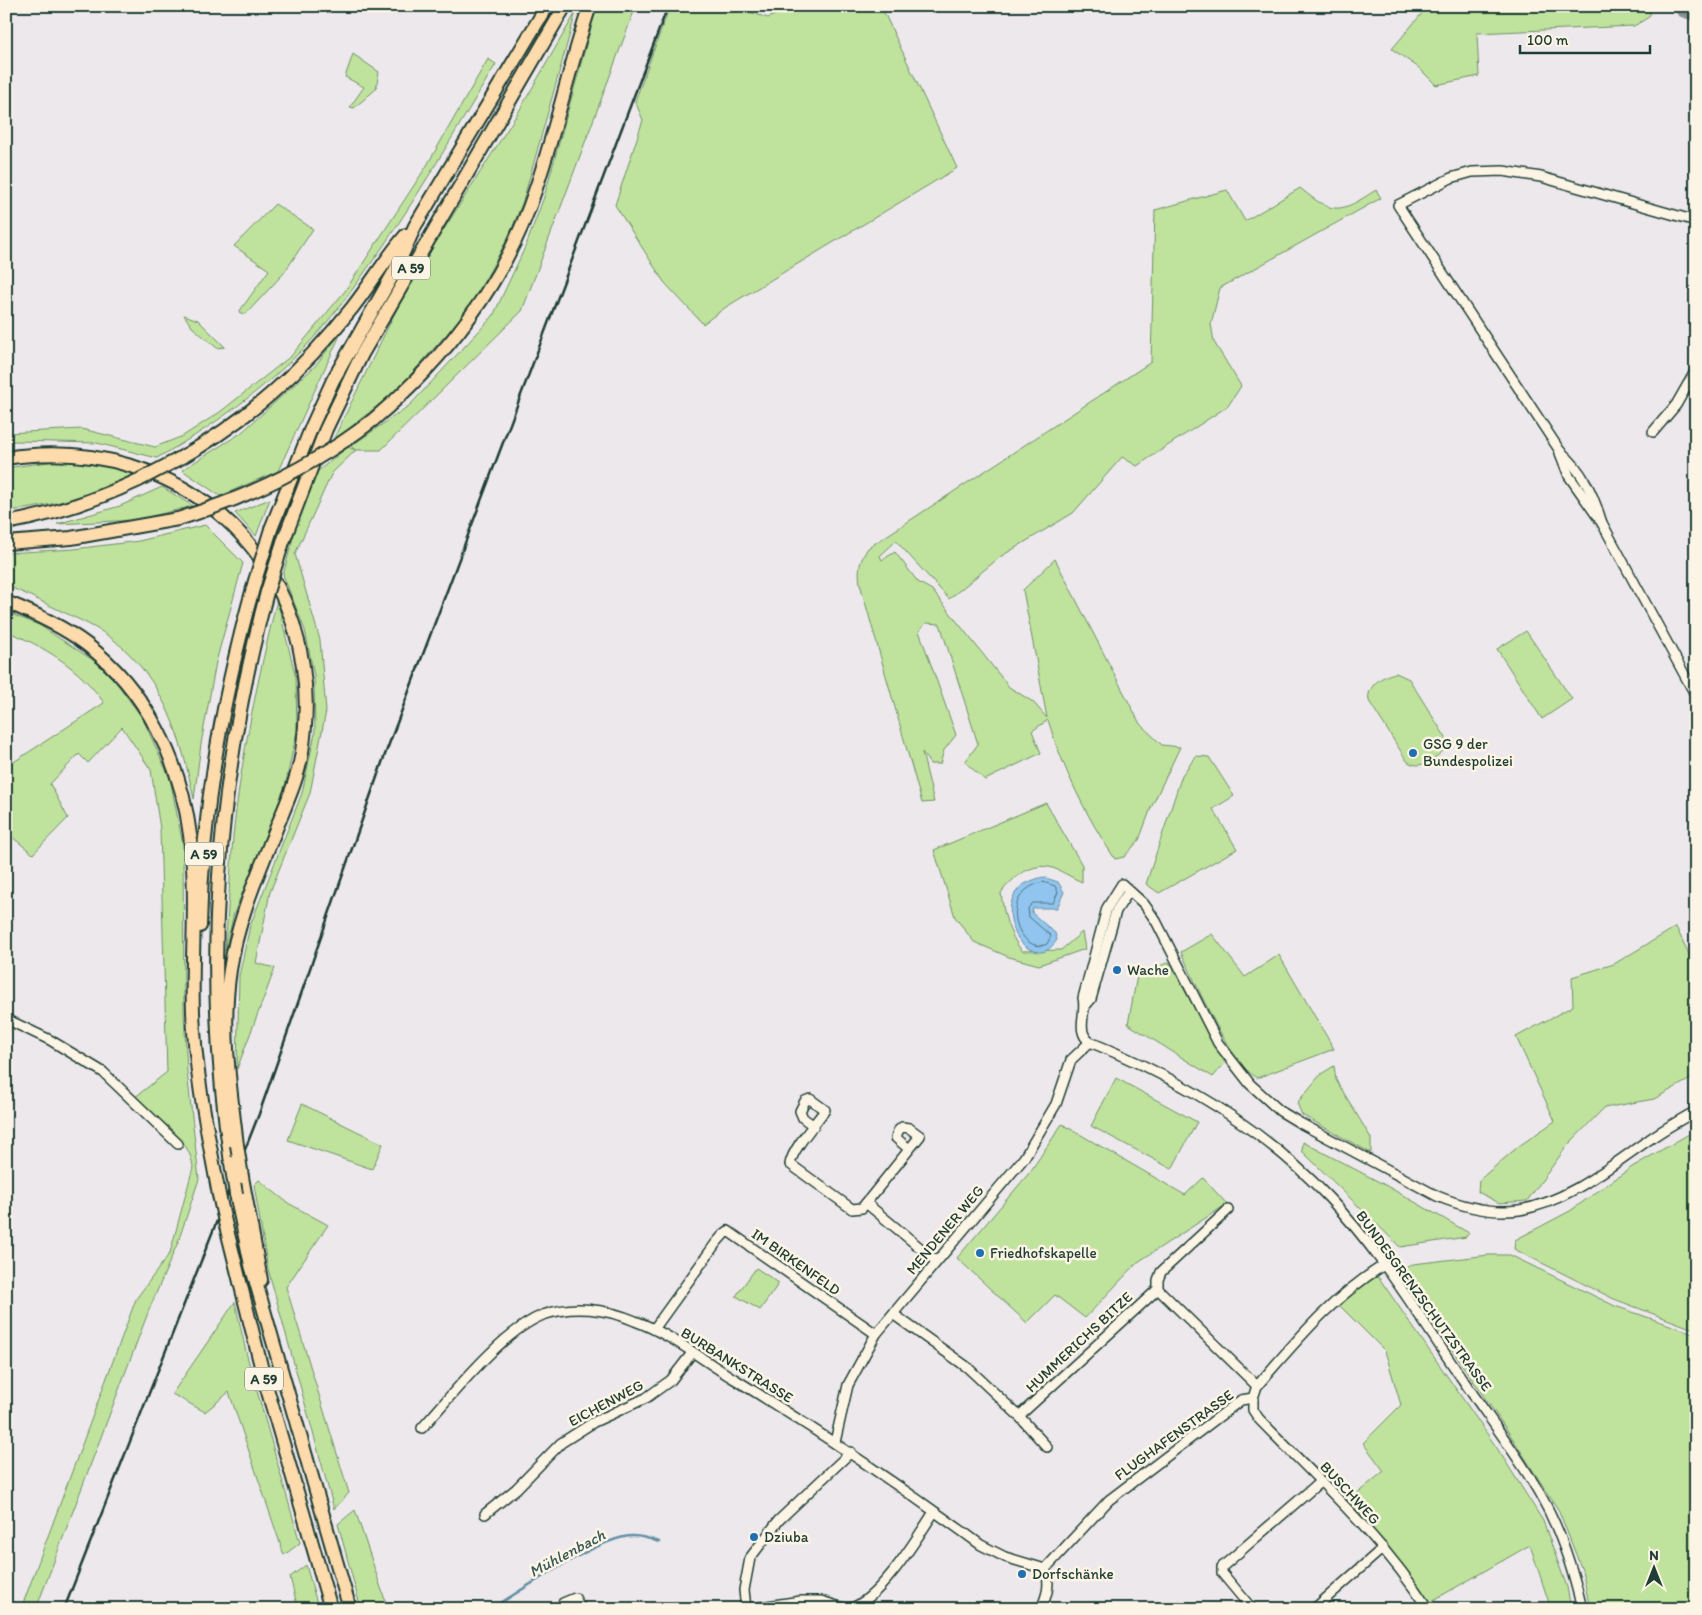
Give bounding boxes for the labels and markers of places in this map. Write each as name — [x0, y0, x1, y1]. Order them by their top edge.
place label: GSG 9 der Bundespolizei — [1423, 735, 1513, 770]
marker: GSG 9 der Bundespolizei — [1407, 747, 1419, 759]
place label: Wache — [1127, 961, 1169, 979]
marker: Wache — [1111, 964, 1123, 976]
place label: Friedhofskapelle — [990, 1244, 1097, 1262]
marker: Friedhofskapelle — [974, 1247, 986, 1259]
place label: Dziuba — [764, 1528, 809, 1546]
marker: Dziuba — [748, 1531, 760, 1543]
place label: Dorfschänke — [1032, 1565, 1114, 1583]
marker: Dorfschänke — [1016, 1568, 1028, 1580]

